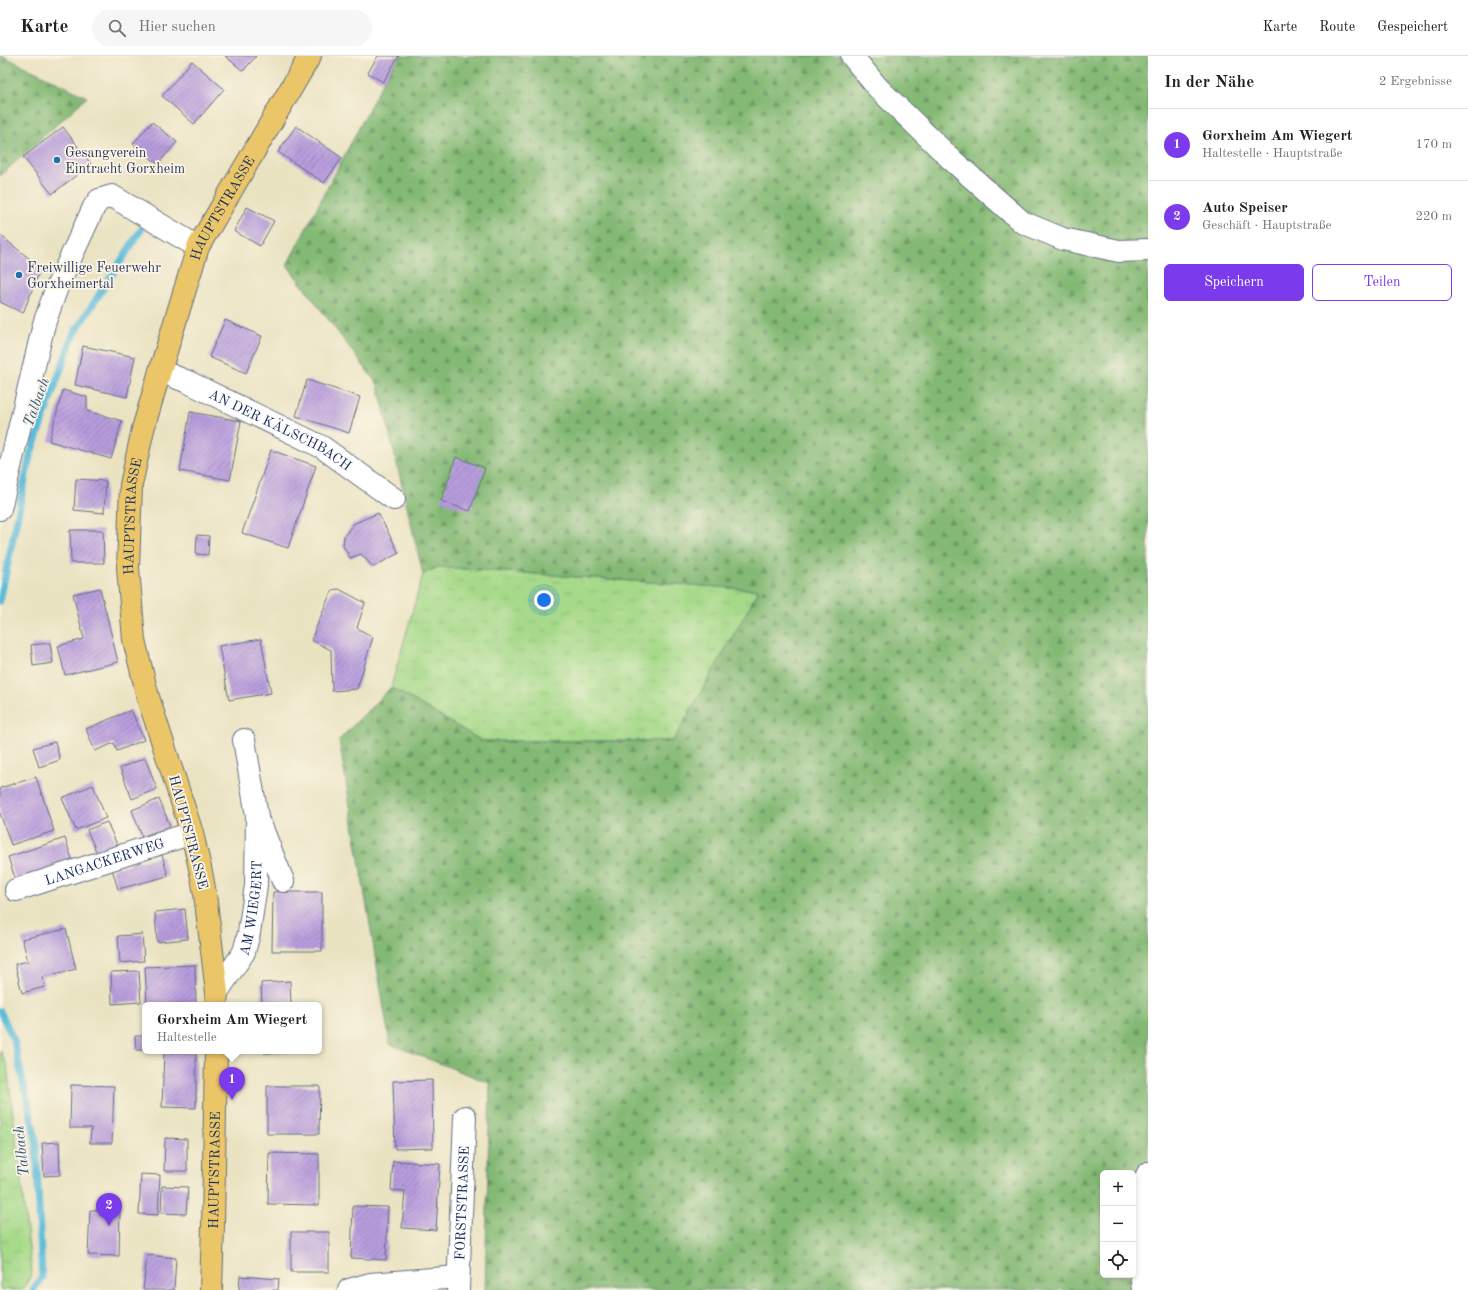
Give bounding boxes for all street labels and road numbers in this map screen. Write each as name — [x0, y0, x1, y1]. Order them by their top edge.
street label: HAUPTSTRASSE — [188, 154, 258, 262]
street label: AN DER KÄLSCHBACH — [206, 387, 354, 474]
street label: HAUPTSTRASSE — [122, 457, 145, 575]
street label: HAUPTSTRASSE — [166, 774, 210, 891]
street label: LANGACKERWEG — [43, 836, 166, 888]
street label: AM WIEGERT — [237, 860, 265, 957]
street label: HAUPTSTRASSE — [207, 1111, 223, 1229]
street label: FORSTSTRASSE — [453, 1146, 472, 1261]

